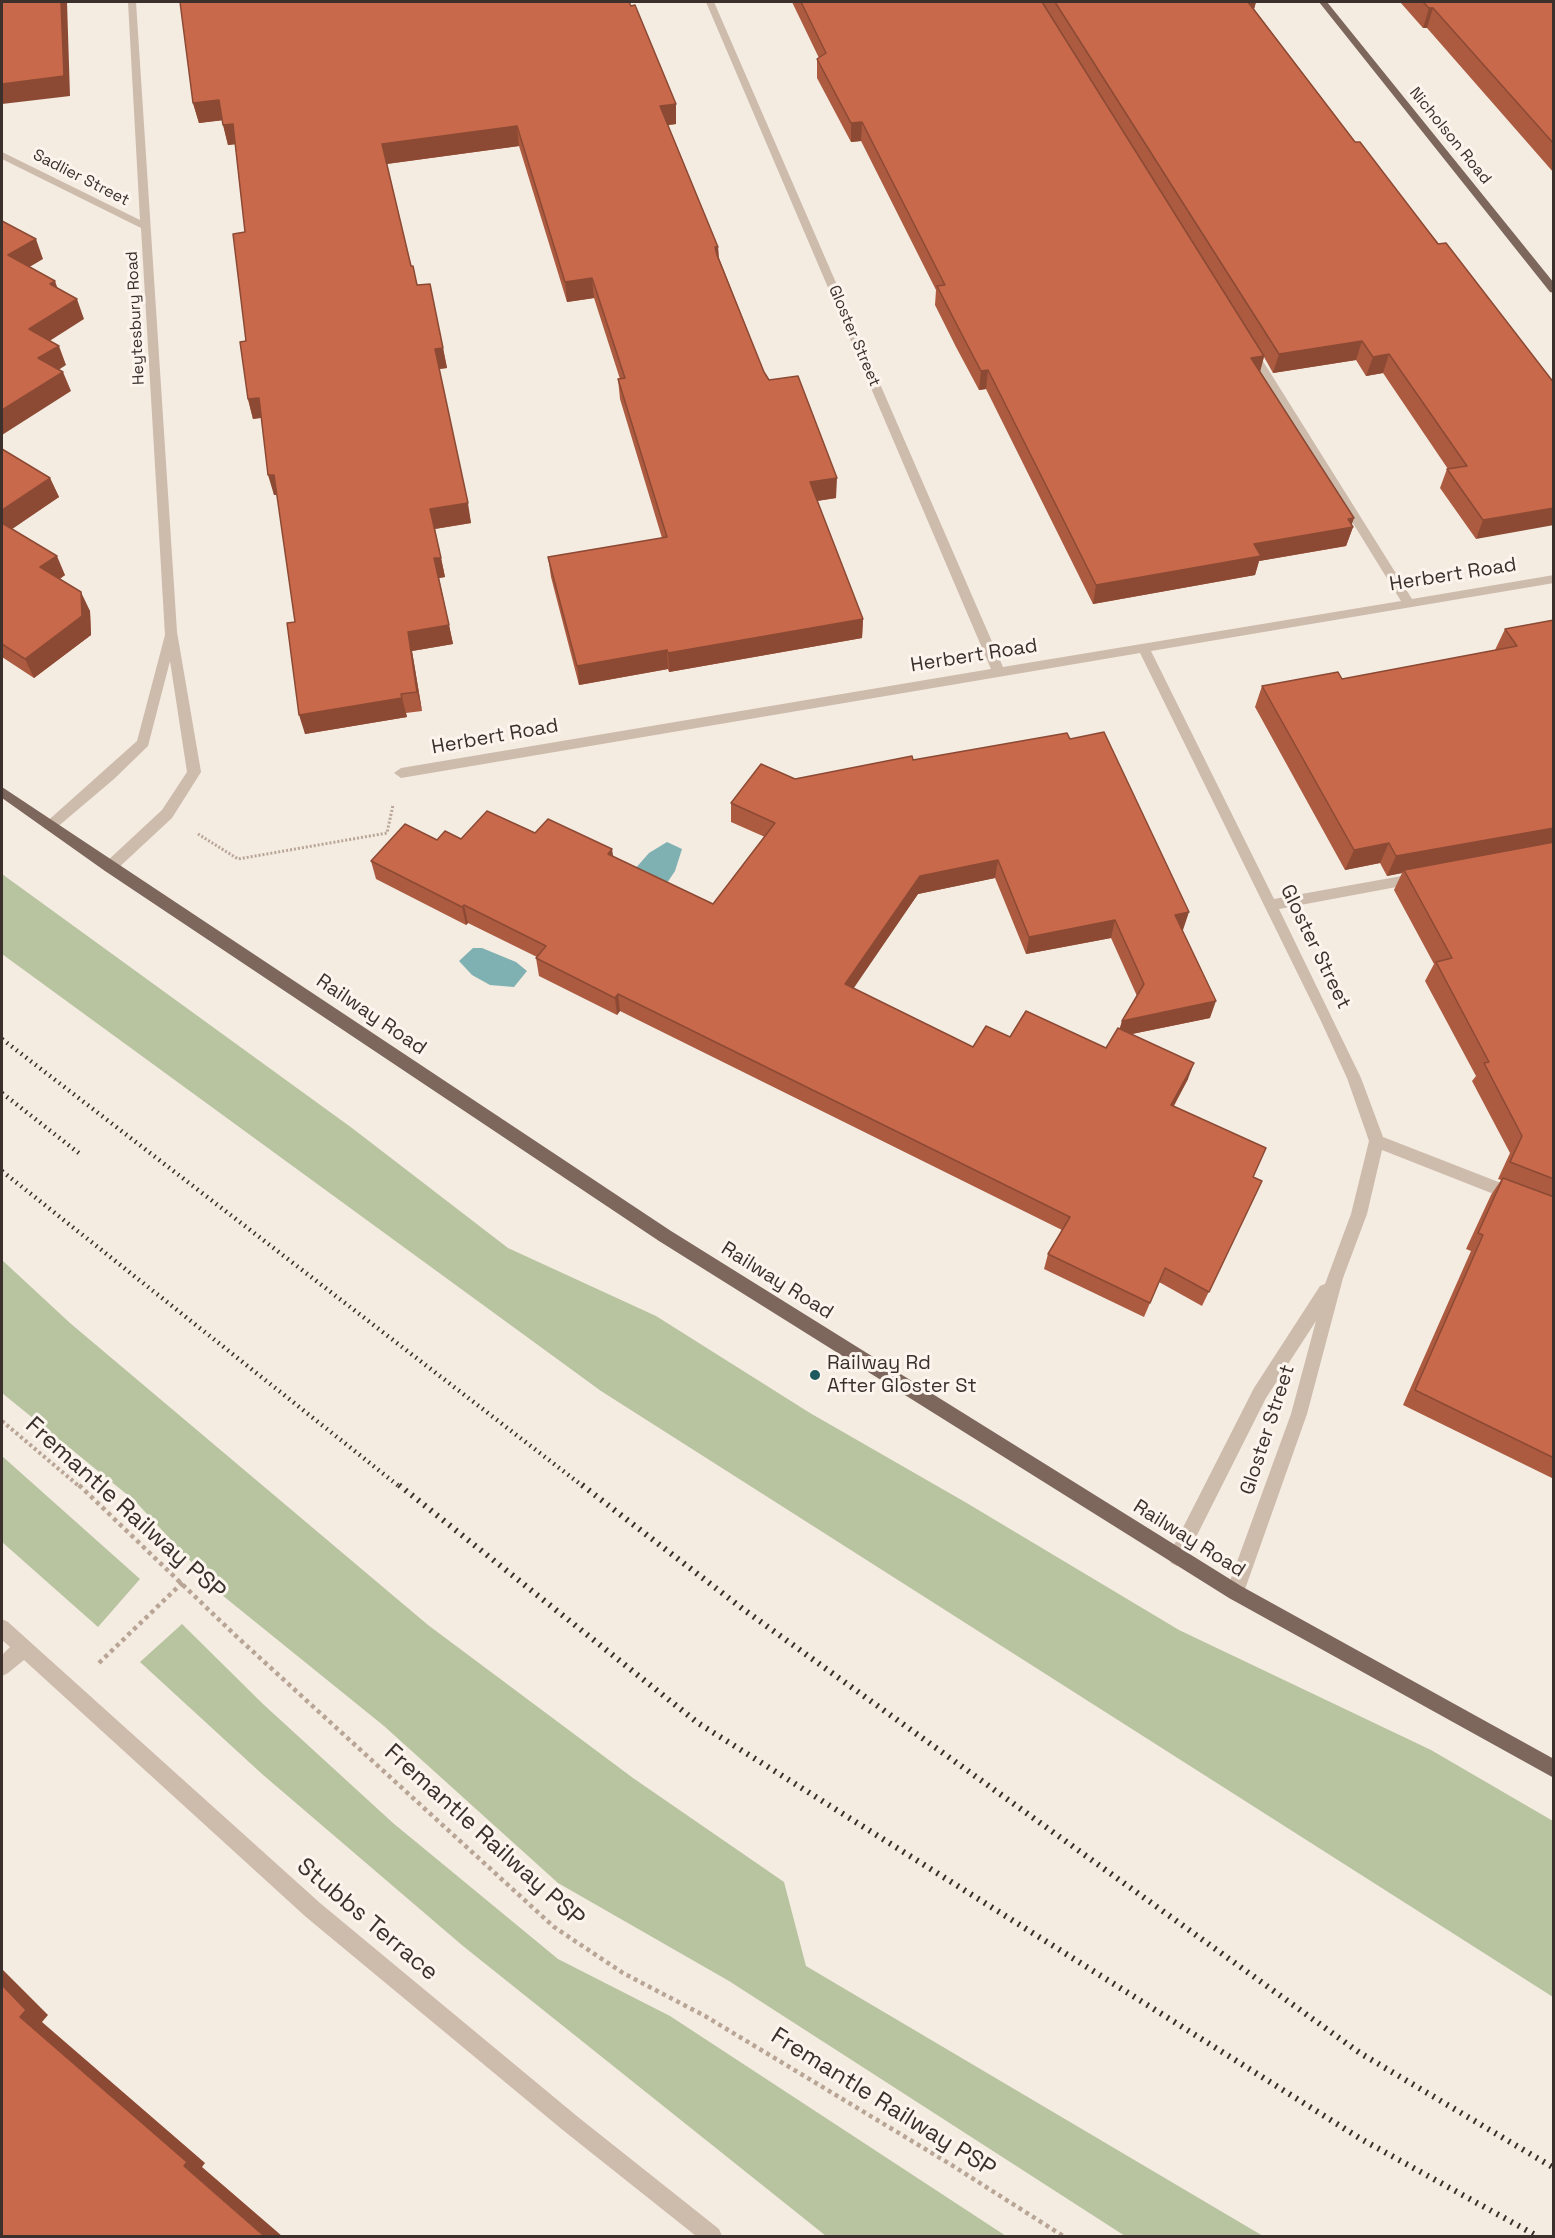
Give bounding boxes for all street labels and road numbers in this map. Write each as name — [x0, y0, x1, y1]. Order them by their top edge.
street label: Nicholson Road — [1405, 84, 1495, 188]
street label: Sadlier Street — [30, 146, 132, 210]
street label: Heytesbury Road — [123, 251, 149, 385]
street label: Gloster Street — [824, 282, 884, 390]
street label: Herbert Road — [1388, 553, 1518, 597]
street label: Herbert Road — [909, 634, 1039, 678]
street label: Herbert Road — [430, 714, 560, 760]
street label: Gloster Street — [1275, 881, 1355, 1013]
street label: Railway Road — [311, 969, 431, 1061]
street label: Railway Road — [717, 1237, 837, 1325]
street label: Gloster Street — [1236, 1362, 1300, 1498]
street label: Fremantle Railway PSP — [19, 1411, 231, 1607]
street label: Railway Road — [1129, 1495, 1249, 1583]
street label: Fremantle Railway PSP — [378, 1738, 590, 1934]
street label: Stubbs Terrace — [290, 1852, 444, 1988]
street label: Fremantle Railway PSP — [765, 2022, 1001, 2184]

